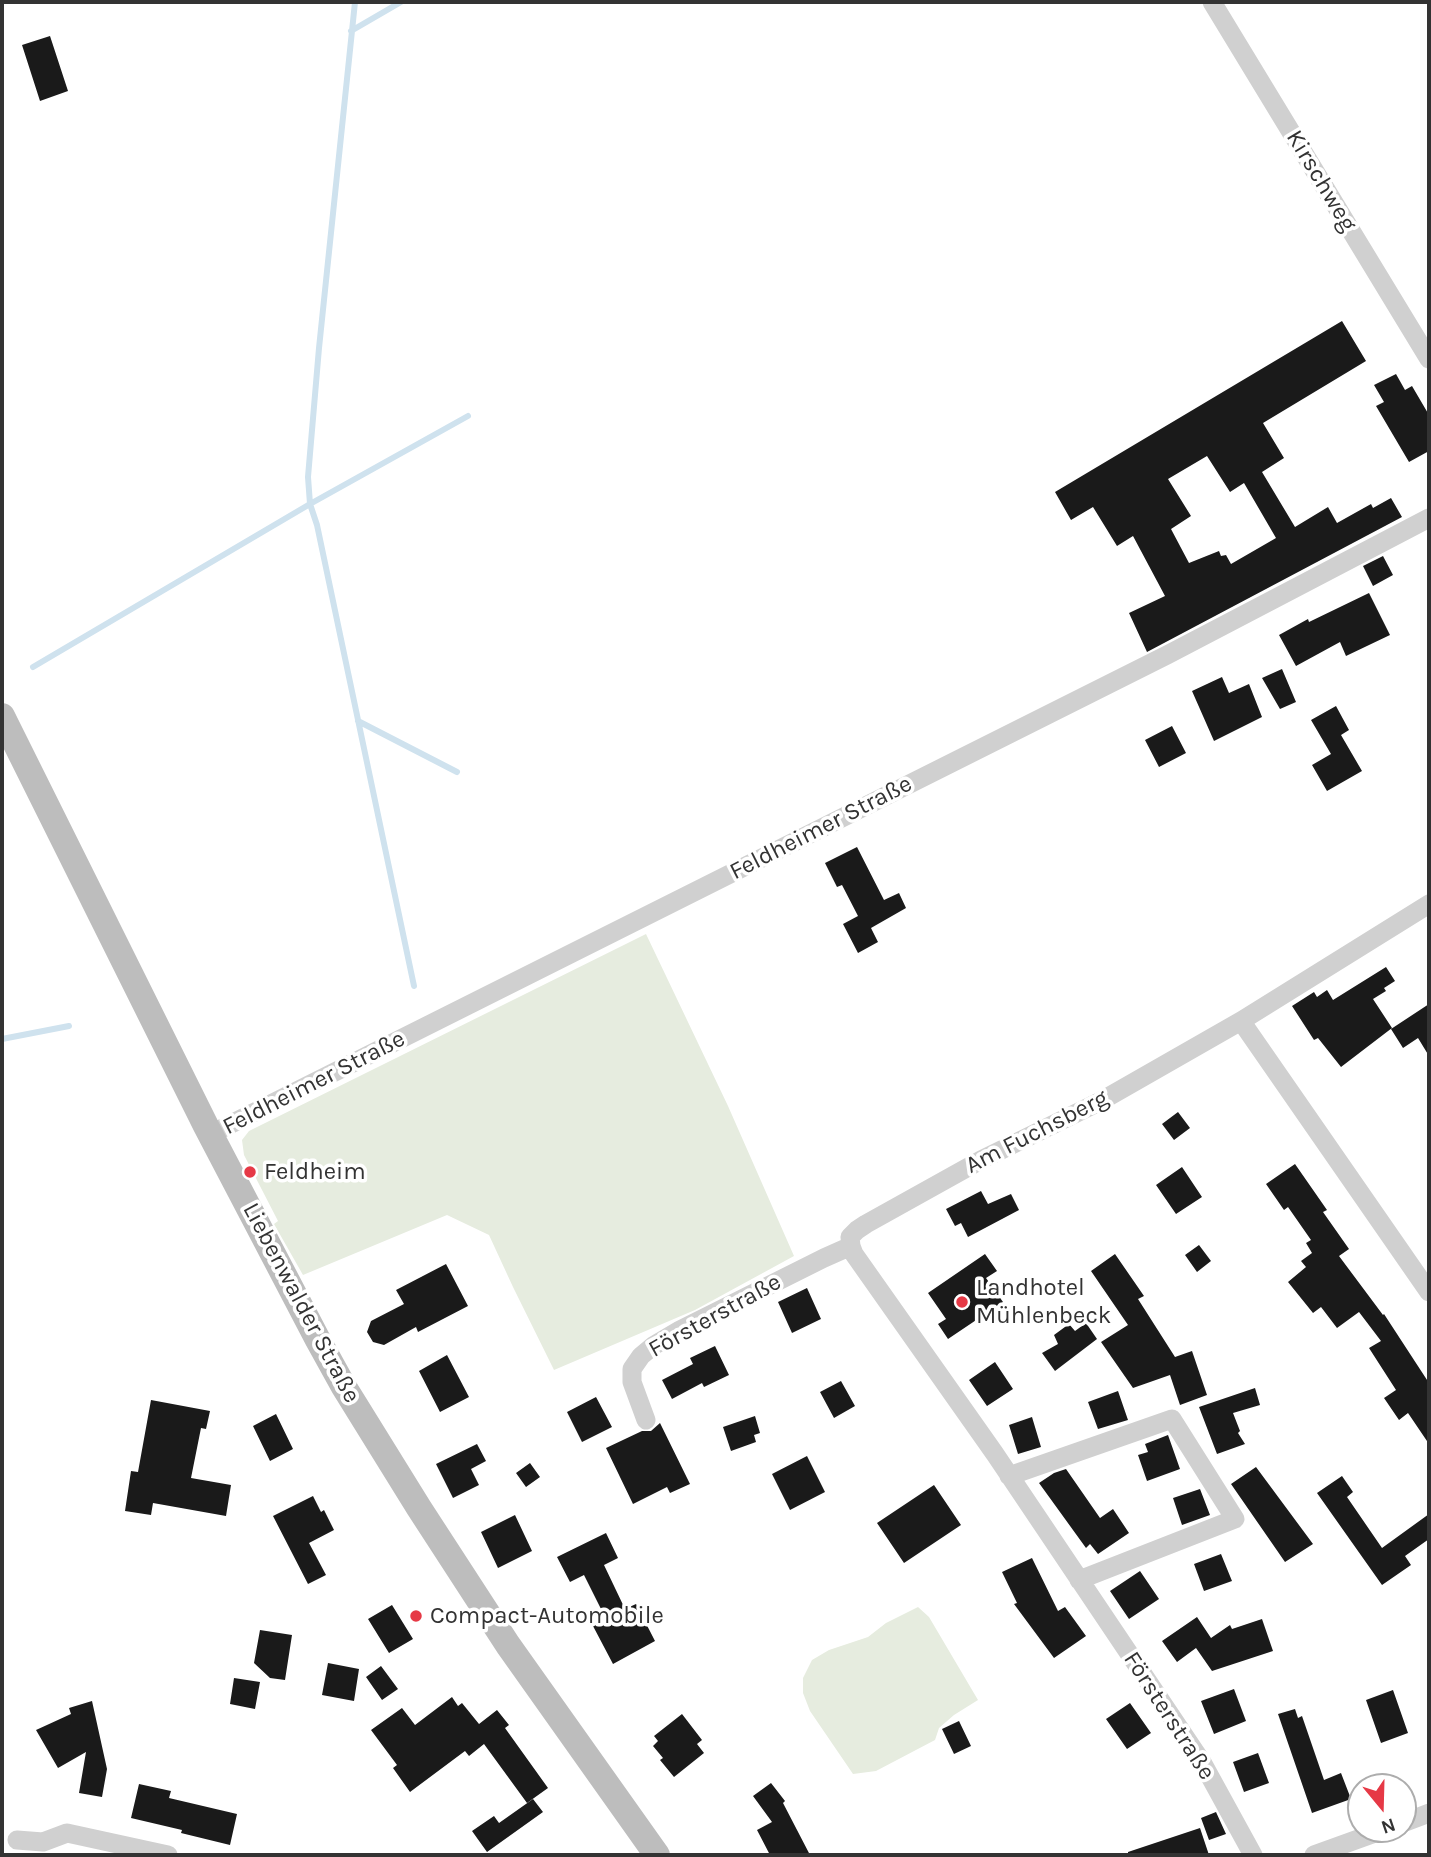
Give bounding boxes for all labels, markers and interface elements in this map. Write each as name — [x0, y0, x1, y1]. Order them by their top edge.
street label: Kirschweg — [1280, 125, 1362, 237]
street label: Feldheimer Straße — [725, 770, 917, 886]
street label: Feldheimer Straße — [218, 1025, 410, 1141]
street label: Am Fuchsberg — [961, 1084, 1113, 1180]
place label: Feldheim — [264, 1158, 366, 1186]
marker: Feldheim — [242, 1164, 258, 1180]
street label: Liebenwalder Straße — [236, 1198, 366, 1408]
street label: Försterstraße — [644, 1268, 786, 1364]
place label: Landhotel Mühlenbeck — [976, 1274, 1111, 1330]
marker: Landhotel Mühlenbeck — [954, 1294, 970, 1310]
place label: Compact-Automobile — [430, 1602, 664, 1630]
marker: Compact-Automobile — [408, 1608, 424, 1624]
street label: Försterstraße — [1117, 1647, 1221, 1785]
north arrow — [1347, 1773, 1417, 1843]
text: N — [1378, 1813, 1398, 1839]

